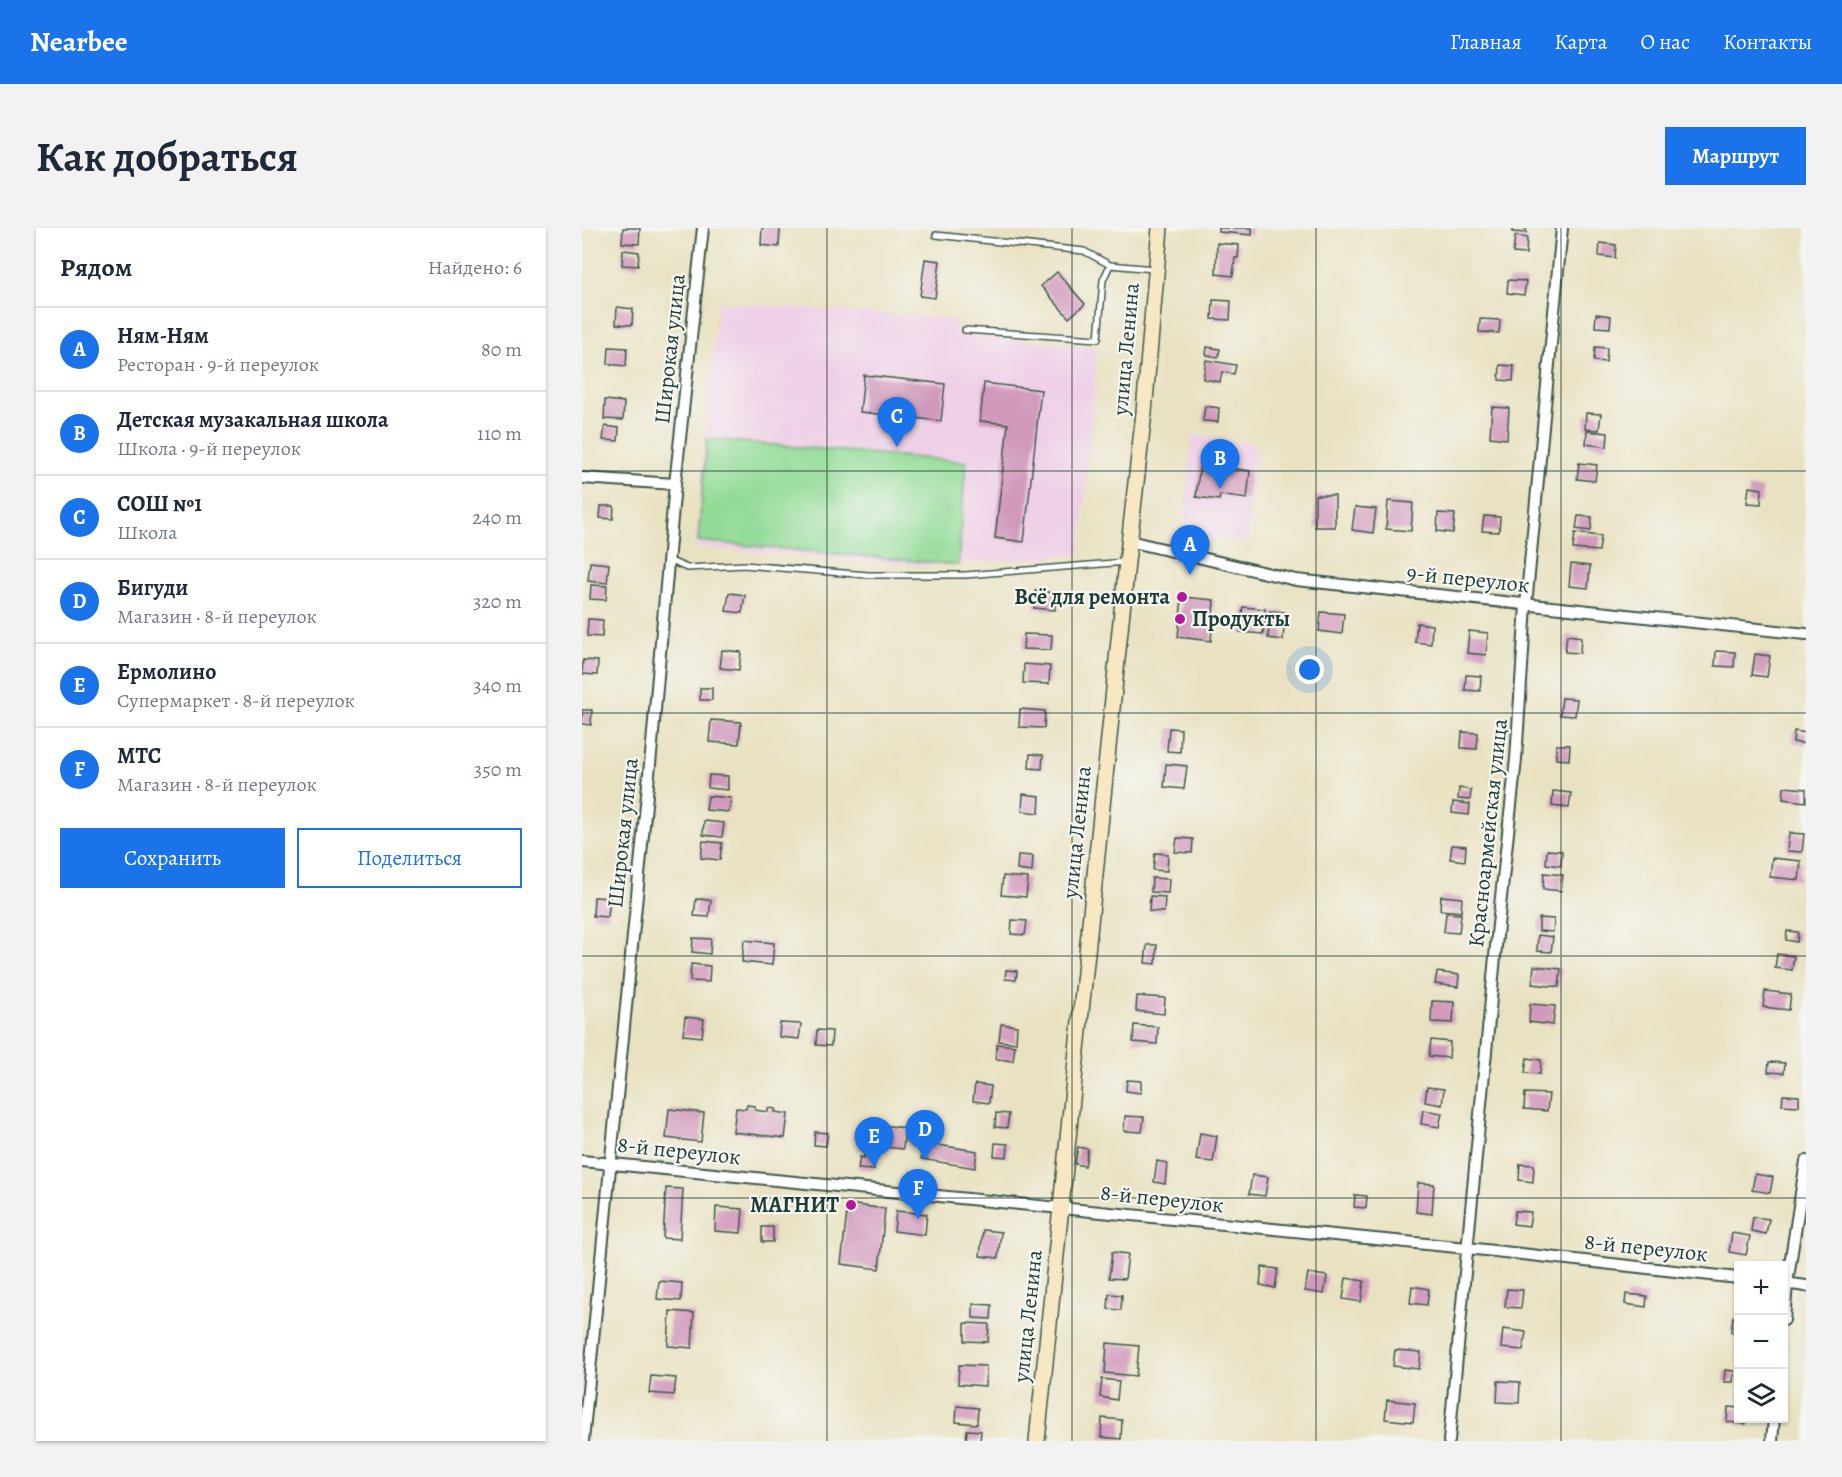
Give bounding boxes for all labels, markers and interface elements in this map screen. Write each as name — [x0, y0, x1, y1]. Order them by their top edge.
text: Nearbee — [30, 23, 128, 61]
text: Главная — [1450, 28, 1522, 56]
text: Карта — [1555, 28, 1607, 56]
text: О нас — [1640, 28, 1690, 56]
text: Контакты — [1723, 28, 1812, 56]
button: Маршрут — [1665, 127, 1806, 185]
text: Как добраться — [36, 128, 298, 185]
text: Рядом — [60, 250, 132, 285]
text: Найдено: 6 — [428, 254, 522, 281]
street label: Широкая улица — [647, 271, 693, 426]
street label: улица Ленина — [1105, 281, 1147, 418]
text: Ням-Ням — [117, 321, 209, 351]
text: A — [73, 336, 86, 363]
text: 80 m — [481, 336, 522, 363]
text: Ресторан · 9-й переулок — [117, 351, 319, 378]
pin: C — [878, 398, 916, 447]
text: Детская музакальная школа — [117, 405, 388, 435]
text: B — [73, 420, 86, 447]
text: 110 m — [477, 420, 522, 447]
text: Школа · 9-й переулок — [117, 435, 301, 462]
pin: B — [1200, 440, 1240, 489]
text: СОШ №1 — [117, 489, 202, 519]
text: C — [73, 504, 86, 531]
text: 240 m — [472, 504, 522, 531]
text: Школа — [117, 519, 177, 546]
pin: A — [1170, 526, 1210, 575]
street label: 9-й переулок — [1405, 558, 1531, 600]
text: Бигуди — [117, 573, 188, 603]
place label: Всё для ремонта — [1014, 582, 1171, 612]
text: D — [73, 588, 86, 615]
text: 320 m — [473, 588, 522, 615]
marker: Всё для ремонта — [1175, 590, 1189, 604]
text: Магазин · 8-й переулок — [117, 603, 317, 630]
place label: Продукты — [1192, 604, 1290, 634]
marker: Продукты — [1173, 612, 1187, 626]
your location — [1295, 655, 1324, 684]
text: Ермолино — [117, 657, 216, 687]
text: E — [74, 672, 85, 699]
text: 340 m — [473, 672, 522, 699]
text: Супермаркет · 8-й переулок — [117, 687, 355, 714]
street label: Красноармейская улица — [1461, 716, 1515, 949]
text: МТС — [117, 741, 161, 771]
street label: Широкая улица — [600, 755, 646, 910]
text: F — [74, 756, 85, 783]
text: 350 m — [474, 756, 522, 783]
street label: улица Ленина — [1055, 763, 1099, 901]
text: Магазин · 8-й переулок — [117, 771, 317, 798]
button: Сохранить — [60, 828, 285, 888]
button: Поделиться — [297, 828, 522, 888]
pin: D — [906, 1110, 944, 1160]
pin: E — [854, 1118, 894, 1167]
street label: 8-й переулок — [616, 1130, 742, 1172]
pin: F — [898, 1170, 938, 1219]
street label: 8-й переулок — [1099, 1178, 1225, 1220]
place label: МАГНИТ — [750, 1190, 840, 1220]
marker: МАГНИТ — [844, 1198, 858, 1212]
street label: 8-й переулок — [1583, 1227, 1709, 1269]
street label: улица Ленина — [1006, 1247, 1050, 1385]
map controls — [1734, 1261, 1788, 1423]
button: + — [1734, 1261, 1788, 1315]
button: − — [1734, 1315, 1788, 1369]
button: layers — [1734, 1369, 1788, 1423]

